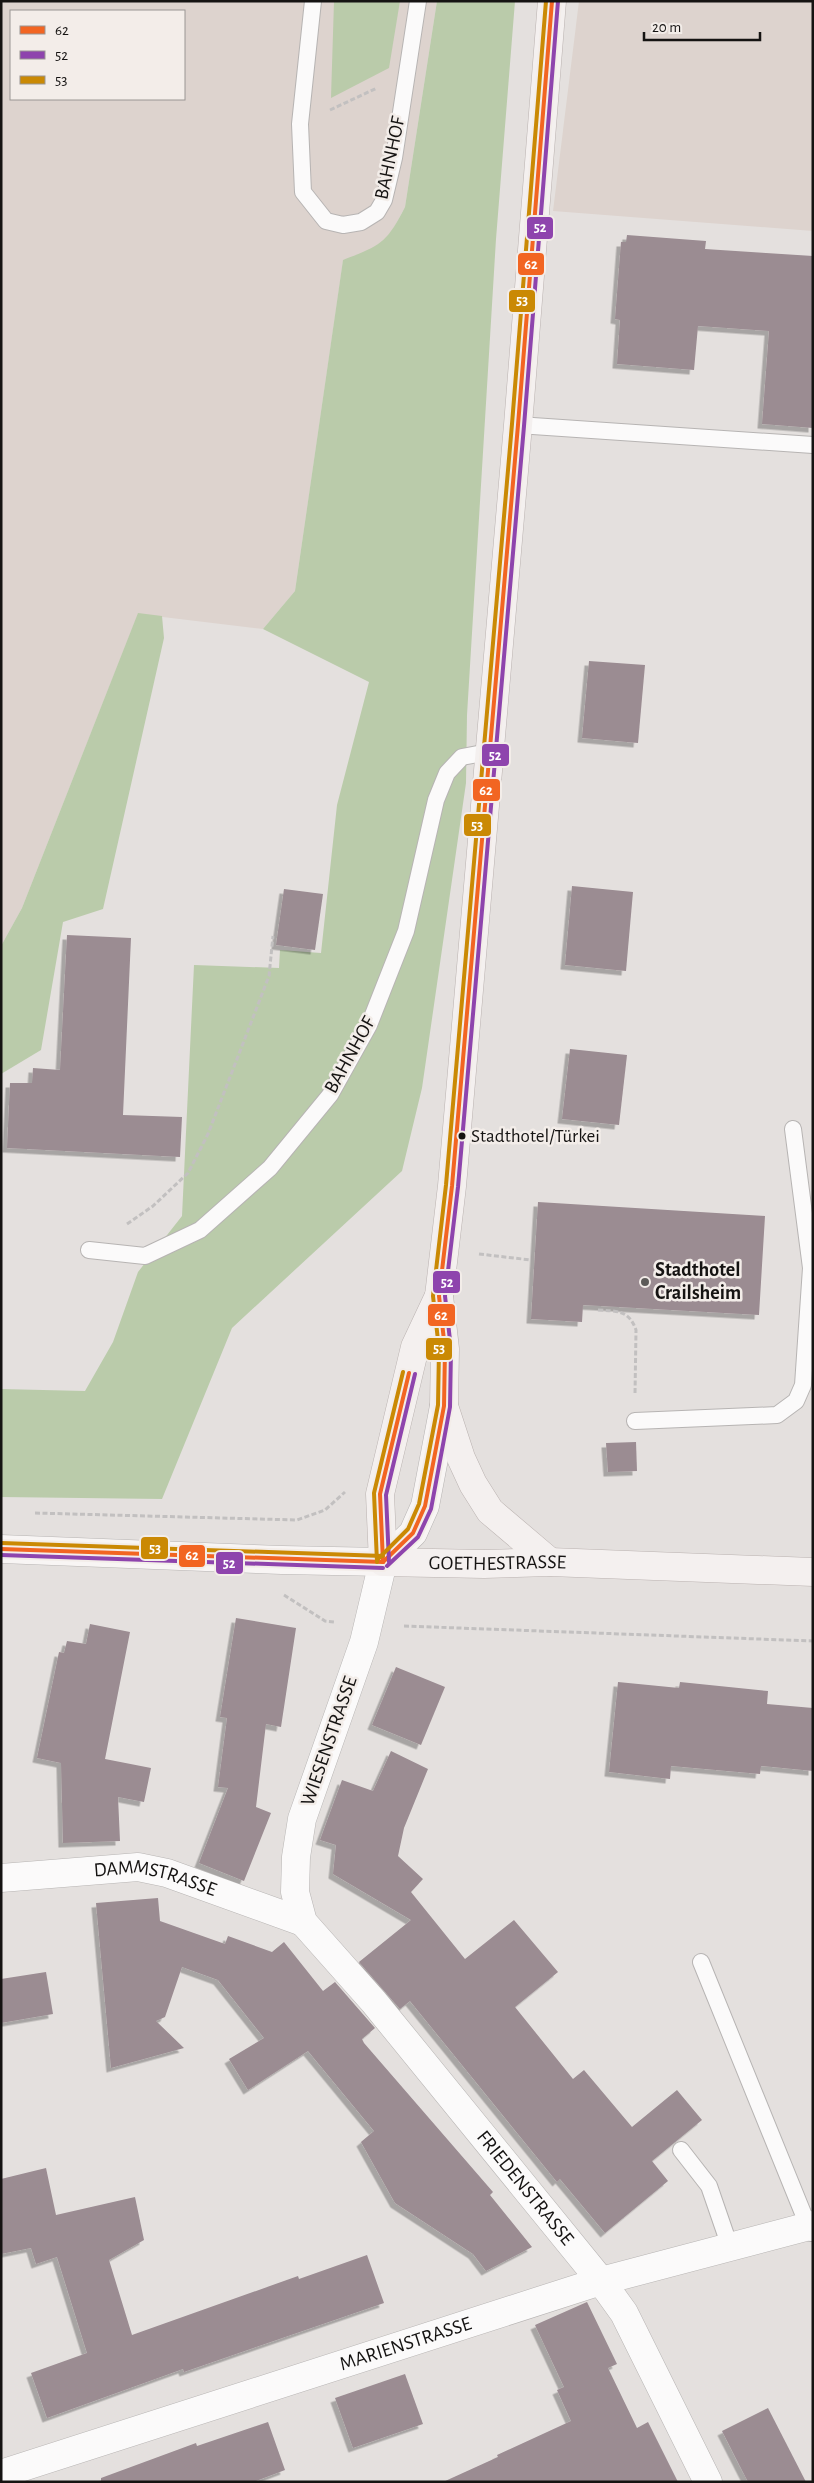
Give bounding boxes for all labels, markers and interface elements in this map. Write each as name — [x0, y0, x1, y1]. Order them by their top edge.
legend — [10, 10, 185, 100]
scale bar — [644, 10, 760, 42]
text: 20 m — [652, 20, 681, 35]
text: 62 — [55, 23, 69, 38]
text: 52 — [55, 48, 68, 63]
text: 53 — [55, 73, 67, 88]
street label: BAHNHOF — [371, 114, 409, 201]
line badge: 52 — [526, 216, 554, 240]
text: 52 — [534, 221, 547, 235]
line badge: 62 — [517, 252, 545, 276]
text: 62 — [524, 258, 538, 272]
line badge: 53 — [508, 289, 536, 313]
text: 53 — [516, 294, 528, 308]
line badge: 52 — [481, 743, 510, 767]
text: 52 — [489, 749, 502, 763]
line badge: 62 — [472, 778, 501, 802]
text: 62 — [479, 784, 493, 798]
line badge: 53 — [463, 813, 492, 837]
text: 53 — [471, 819, 483, 833]
street label: BAHNHOF — [321, 1013, 379, 1097]
place label: Stadthotel/Türkei — [471, 1127, 600, 1146]
marker: Stadthotel/Türkei — [457, 1131, 467, 1141]
place label: Stadthotel Crailsheim — [655, 1260, 741, 1303]
line badge: 52 — [432, 1270, 461, 1294]
text: 52 — [441, 1276, 454, 1290]
marker: Stadthotel Crailsheim — [639, 1276, 651, 1288]
line badge: 62 — [427, 1303, 456, 1327]
text: 62 — [434, 1309, 448, 1323]
line badge: 53 — [425, 1337, 453, 1361]
text: 53 — [433, 1342, 445, 1356]
line badge: 53 — [140, 1536, 169, 1560]
text: 53 — [149, 1542, 161, 1556]
line badge: 62 — [178, 1544, 206, 1568]
text: 62 — [185, 1549, 199, 1563]
line badge: 52 — [215, 1551, 244, 1575]
street label: GOETHESTRASSE — [428, 1552, 567, 1574]
text: 52 — [223, 1557, 236, 1571]
street label: WIESENSTRASSE — [297, 1673, 361, 1808]
street label: DAMMSTRASSE — [93, 1856, 220, 1900]
street label: FRIEDENSTRASSE — [473, 2127, 578, 2249]
street label: MARIENSTRASSE — [337, 2313, 474, 2374]

